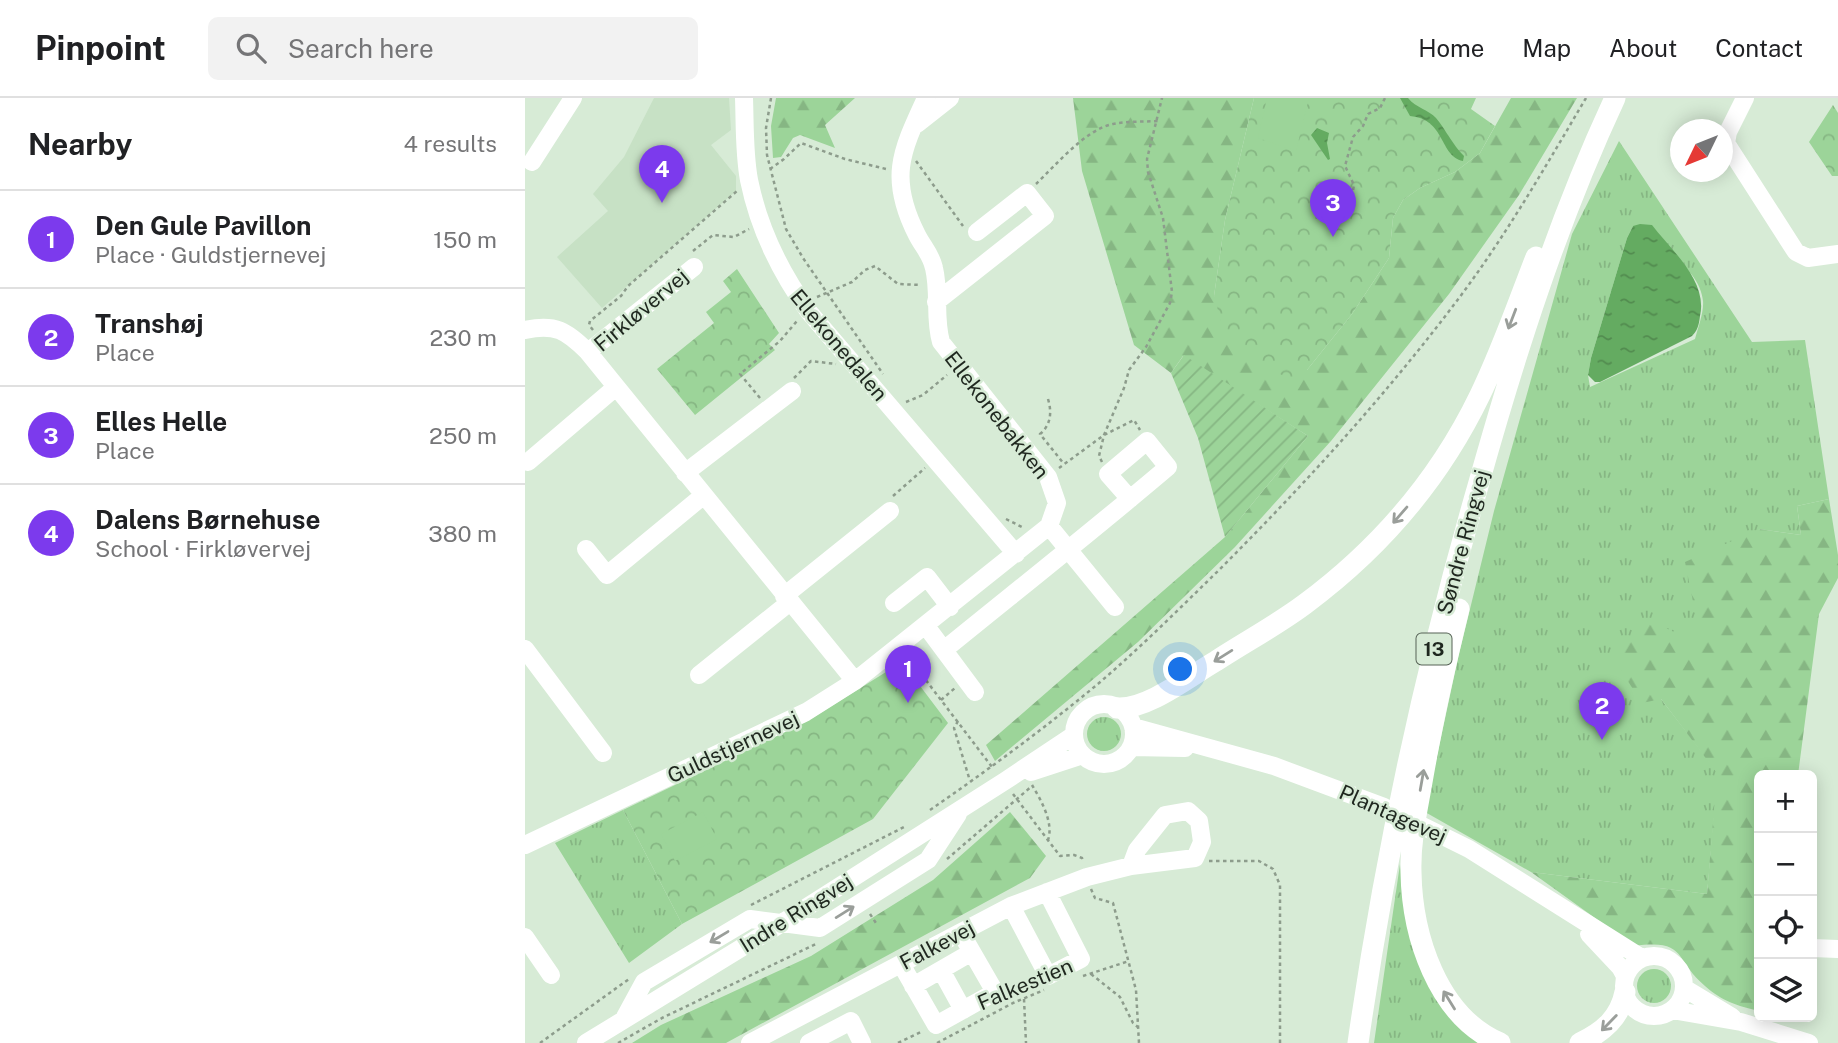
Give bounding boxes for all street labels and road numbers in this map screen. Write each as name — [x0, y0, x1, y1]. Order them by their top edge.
street label: Firkløvervej — [589, 263, 693, 357]
street label: Ellekonedalen — [785, 284, 893, 406]
street label: Ellekonebakken — [939, 346, 1055, 484]
street label: Søndre Ringvej — [1432, 467, 1494, 617]
road number: 13 — [1417, 634, 1451, 664]
street label: Guldstjernevej — [663, 706, 803, 788]
street label: Plantagevej — [1335, 779, 1451, 849]
street label: Indre Ringvej — [735, 868, 857, 958]
street label: Falkevej — [895, 915, 979, 975]
street label: Falkestien — [974, 953, 1076, 1015]

